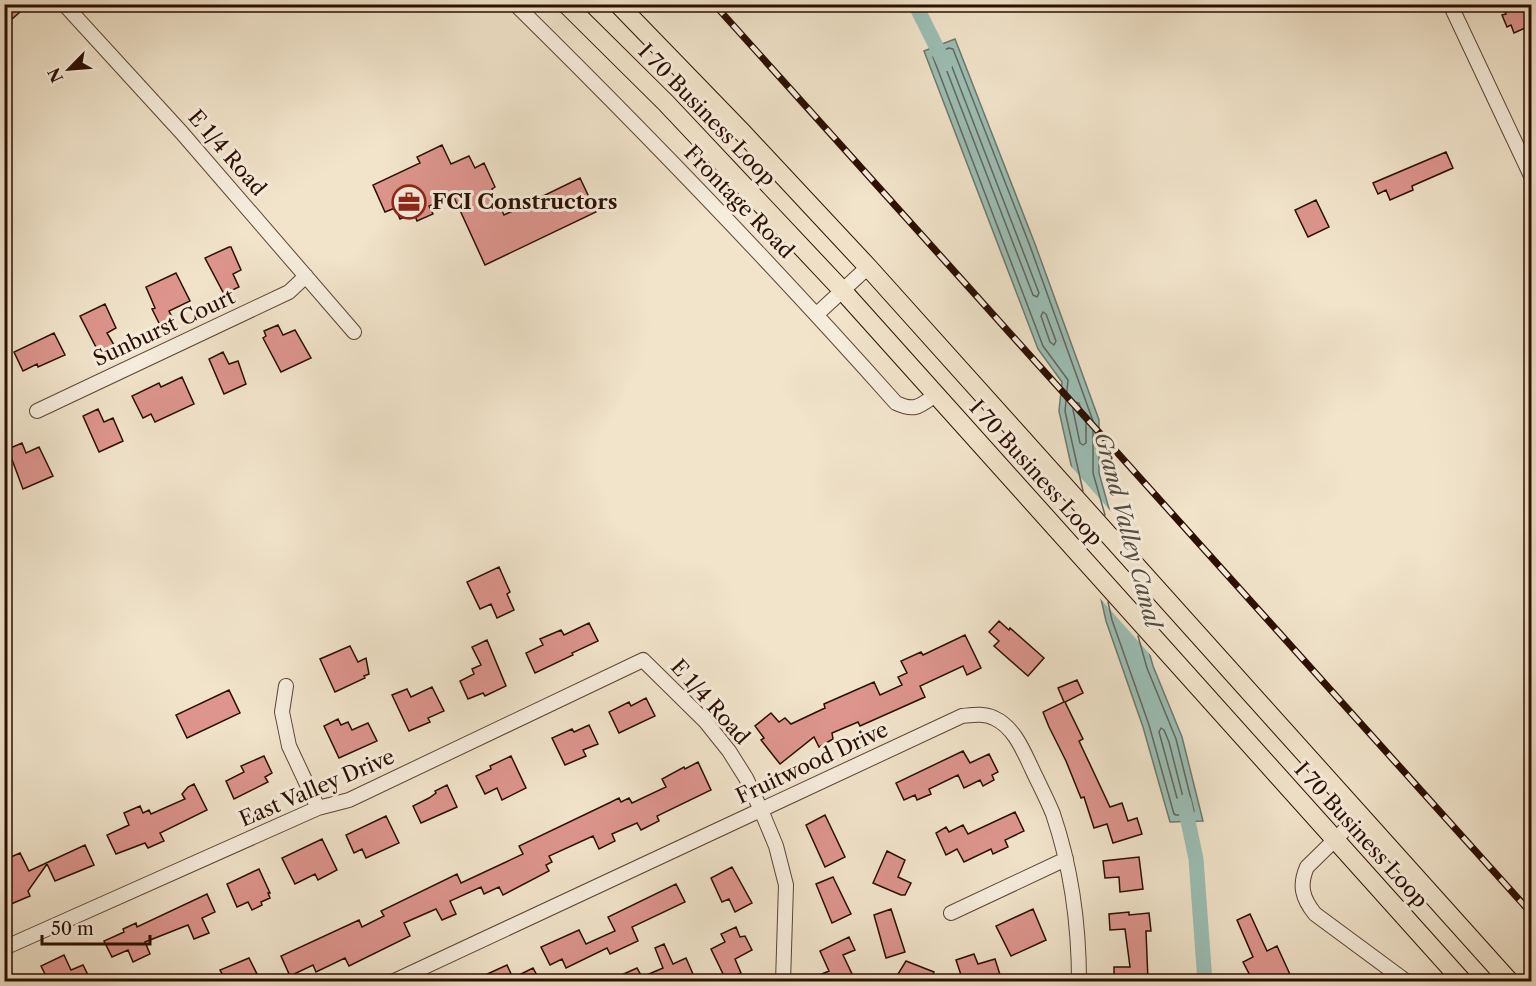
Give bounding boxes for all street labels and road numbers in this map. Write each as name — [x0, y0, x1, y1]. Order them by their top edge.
street label: I 70 Business Loop — [633, 39, 781, 191]
street label: E 1/4 Road — [183, 105, 272, 201]
street label: Frontage Road — [679, 140, 800, 263]
street label: Sunburst Court — [89, 284, 239, 371]
street label: I 70 Business Loop — [964, 395, 1108, 551]
street label: E 1/4 Road — [666, 654, 755, 749]
street label: Fruitwood Drive — [732, 716, 892, 809]
street label: East Valley Drive — [235, 744, 398, 831]
street label: I 70 Business Loop — [1289, 757, 1433, 913]

